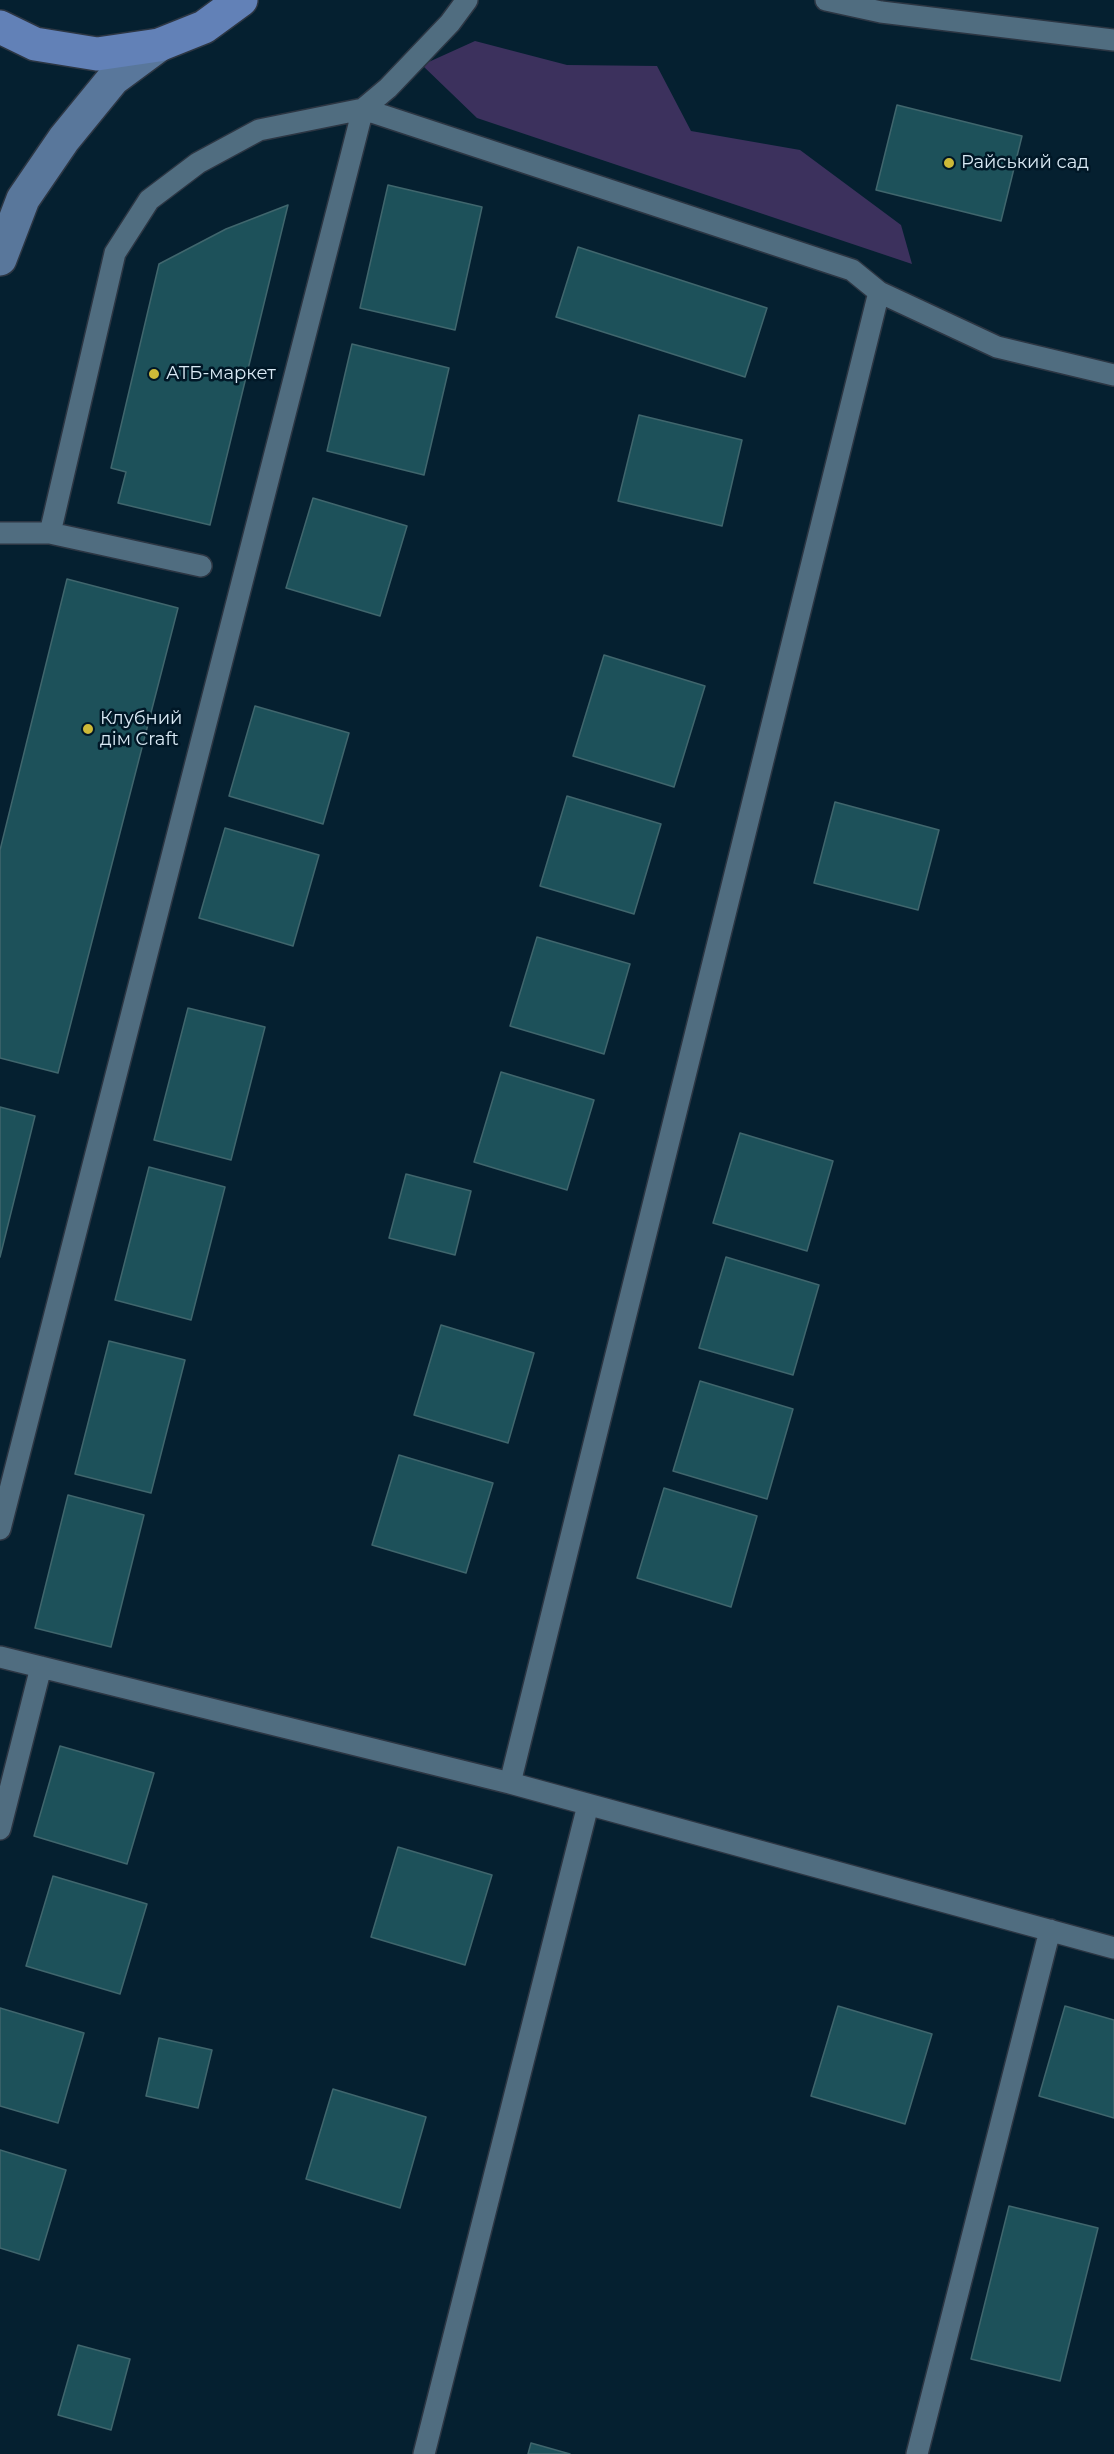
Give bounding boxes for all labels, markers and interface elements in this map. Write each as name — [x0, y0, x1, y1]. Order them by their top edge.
place label: Райський сад — [961, 152, 1089, 174]
marker: Райський сад — [942, 156, 956, 170]
place label: АТБ-маркет — [166, 363, 276, 385]
marker: АТБ-маркет — [147, 367, 161, 381]
place label: Клубний дім Craft — [100, 708, 182, 750]
marker: Клубний дім Craft — [81, 722, 95, 736]

